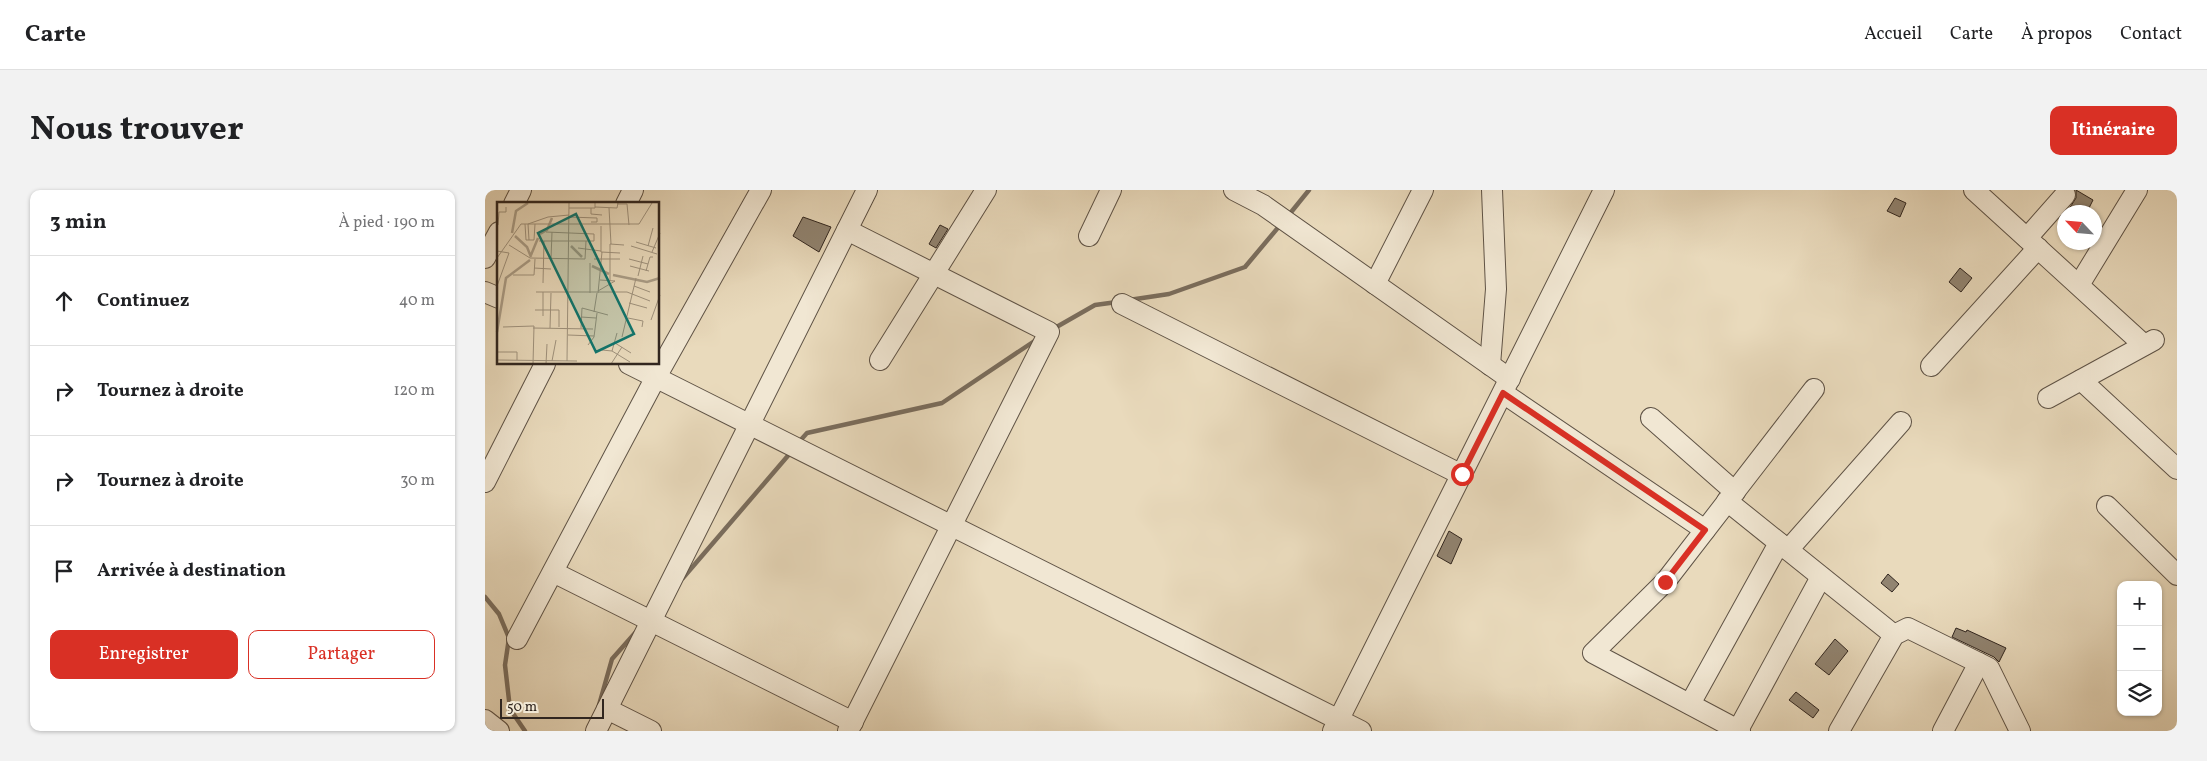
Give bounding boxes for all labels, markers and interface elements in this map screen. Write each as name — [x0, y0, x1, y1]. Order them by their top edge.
text: Carte — [25, 18, 86, 52]
text: Accueil — [1864, 22, 1922, 47]
text: Carte — [1950, 22, 1993, 47]
text: À propos — [2021, 22, 2092, 47]
text: Contact — [2120, 22, 2182, 47]
text: Nous trouver — [30, 106, 244, 154]
button: Itinéraire — [2050, 106, 2177, 155]
inset map — [497, 202, 660, 365]
north arrow — [2057, 205, 2102, 250]
text: 3 min — [50, 208, 106, 237]
text: À pied · 190 m — [339, 212, 435, 234]
icon: ahead — [50, 287, 78, 315]
text: Continuez — [97, 288, 189, 314]
text: 40 m — [399, 290, 435, 312]
icon: right — [50, 377, 78, 405]
text: Tournez à droite — [97, 378, 244, 404]
text: 120 m — [393, 380, 435, 402]
route start — [1451, 463, 1474, 486]
icon: right — [50, 467, 78, 495]
text: Tournez à droite — [97, 468, 244, 494]
text: 30 m — [400, 470, 435, 492]
icon: arrive — [50, 557, 78, 585]
text: Arrivée à destination — [97, 558, 286, 584]
route end — [1654, 571, 1677, 594]
map controls — [2117, 581, 2162, 716]
button: + — [2117, 581, 2162, 626]
button: − — [2117, 626, 2162, 671]
button: Enregistrer — [50, 630, 238, 679]
button: Partager — [248, 630, 435, 679]
button: layers — [2117, 671, 2162, 716]
scale bar — [500, 696, 604, 719]
text: 50 m — [507, 698, 537, 717]

